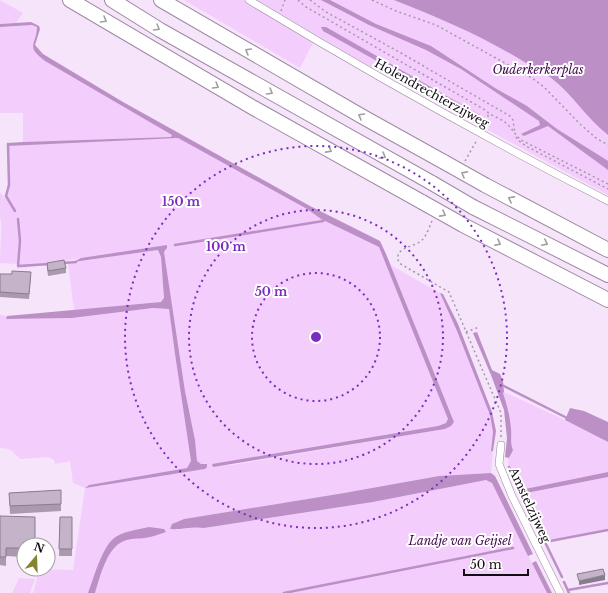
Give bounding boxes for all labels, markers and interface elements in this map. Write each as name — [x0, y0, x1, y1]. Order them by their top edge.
one-way arrow — [100, 15, 107, 22]
one-way arrow — [153, 23, 160, 30]
one-way arrow — [245, 49, 252, 56]
street label: Holendrechterzijweg — [372, 55, 493, 131]
park label: Ouderkerkerplas — [492, 62, 584, 77]
one-way arrow — [212, 81, 219, 88]
one-way arrow — [266, 87, 273, 94]
one-way arrow — [358, 114, 365, 121]
one-way arrow — [325, 145, 332, 153]
one-way arrow — [379, 151, 386, 159]
one-way arrow — [461, 171, 468, 178]
text: 150 m — [162, 194, 201, 209]
one-way arrow — [508, 196, 516, 204]
one-way arrow — [438, 209, 446, 216]
one-way arrow — [494, 238, 501, 246]
text: 100 m — [206, 239, 247, 254]
one-way arrow — [541, 239, 549, 246]
text: 50 m — [255, 284, 288, 299]
centre of rings — [309, 330, 323, 344]
street label: Amstelzijweg — [506, 464, 554, 546]
park label: Landje van Geijsel — [408, 533, 512, 548]
north arrow — [16, 537, 56, 577]
text: N — [32, 539, 47, 556]
scale bar — [464, 551, 528, 577]
text: 50 m — [470, 557, 502, 572]

